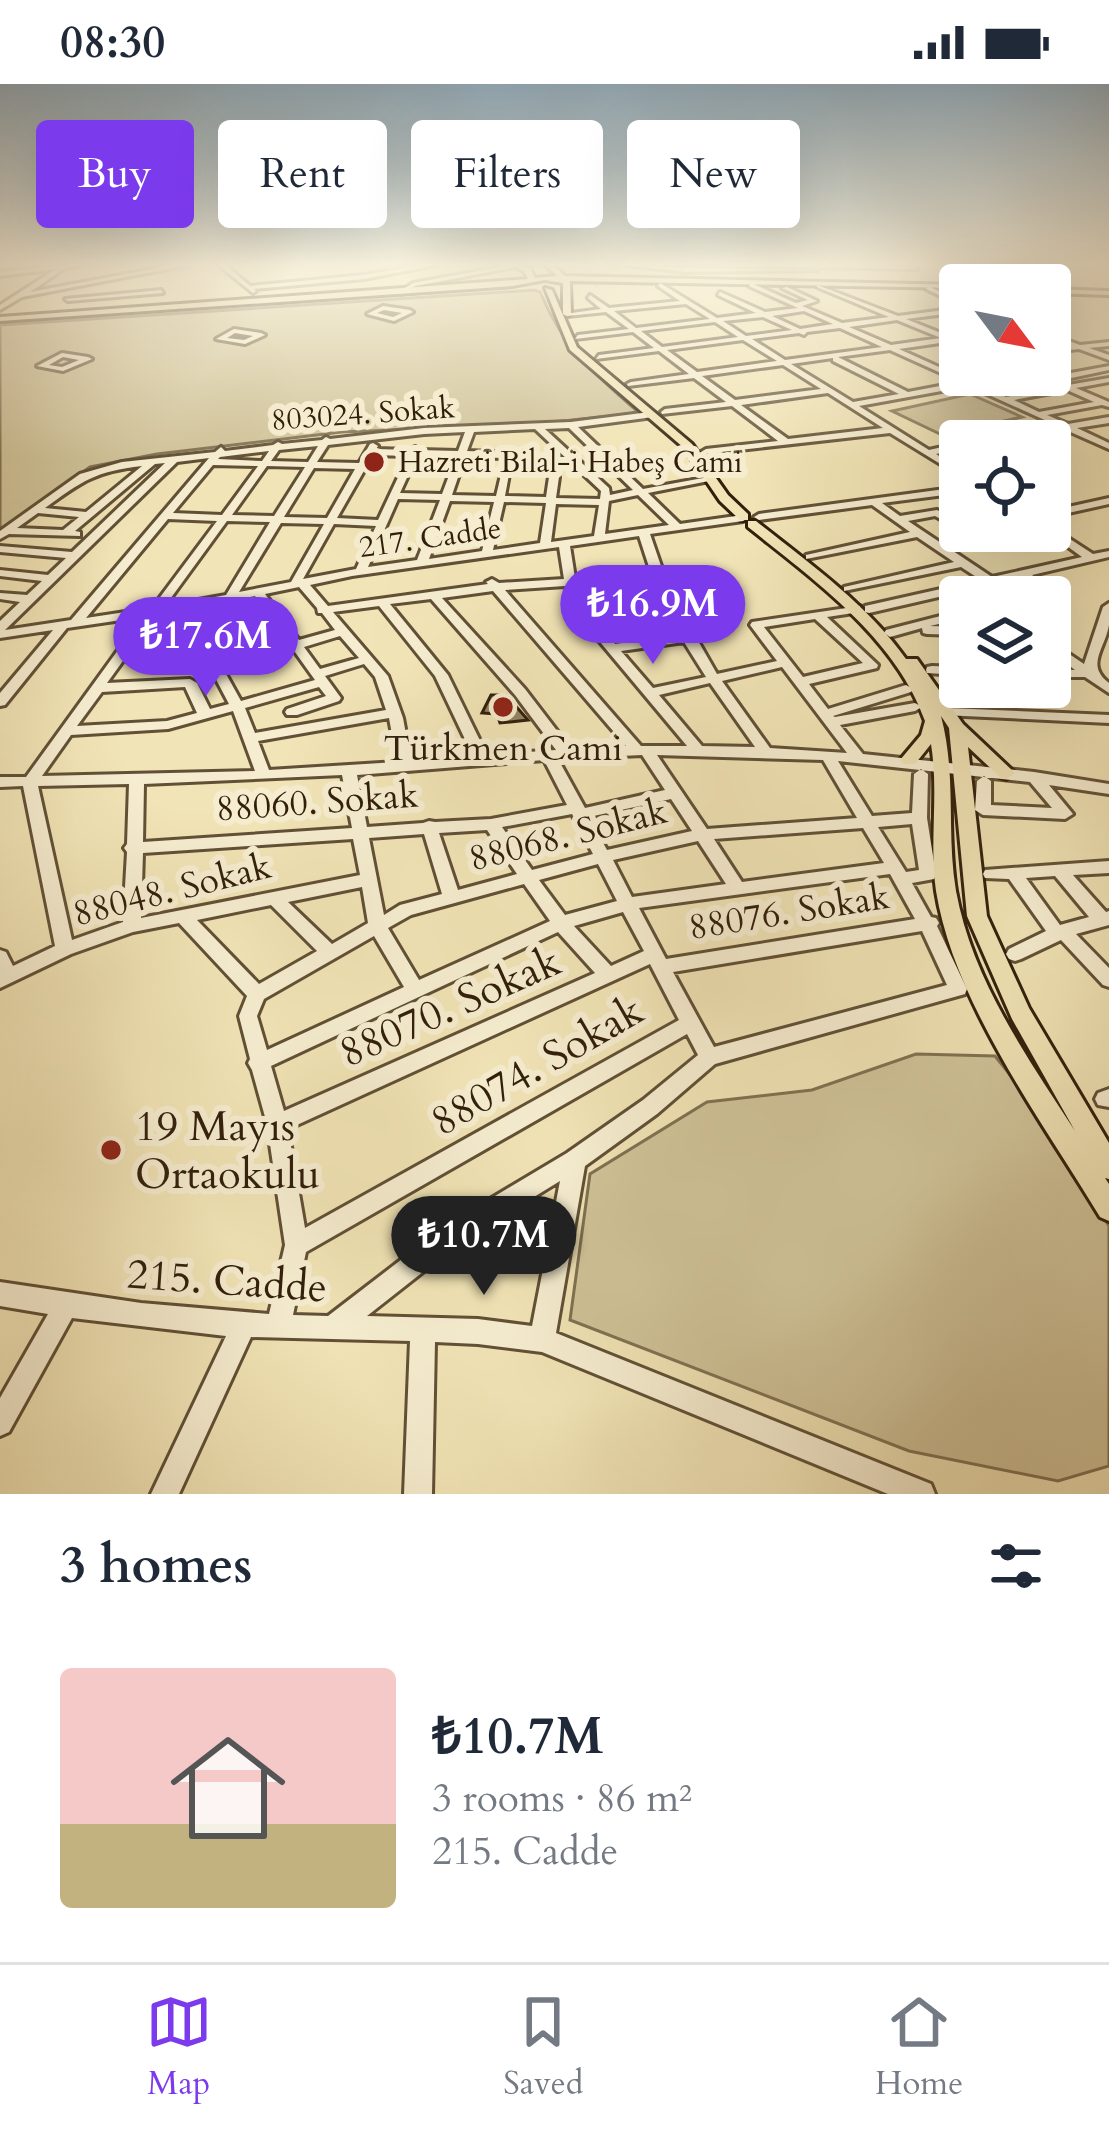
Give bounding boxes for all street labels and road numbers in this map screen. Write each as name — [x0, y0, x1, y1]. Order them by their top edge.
street label: 803024. Sokak — [270, 387, 456, 441]
street label: 217. Cadde — [356, 508, 504, 568]
street label: 88060. Sokak — [214, 770, 420, 834]
street label: 88068. Sokak — [464, 787, 673, 883]
street label: 88048. Sokak — [68, 842, 277, 938]
street label: 88076. Sokak — [685, 872, 894, 952]
street label: 88070. Sokak — [330, 933, 570, 1081]
street label: 88074. Sokak — [420, 982, 654, 1150]
street label: 215. Cadde — [125, 1246, 329, 1316]

